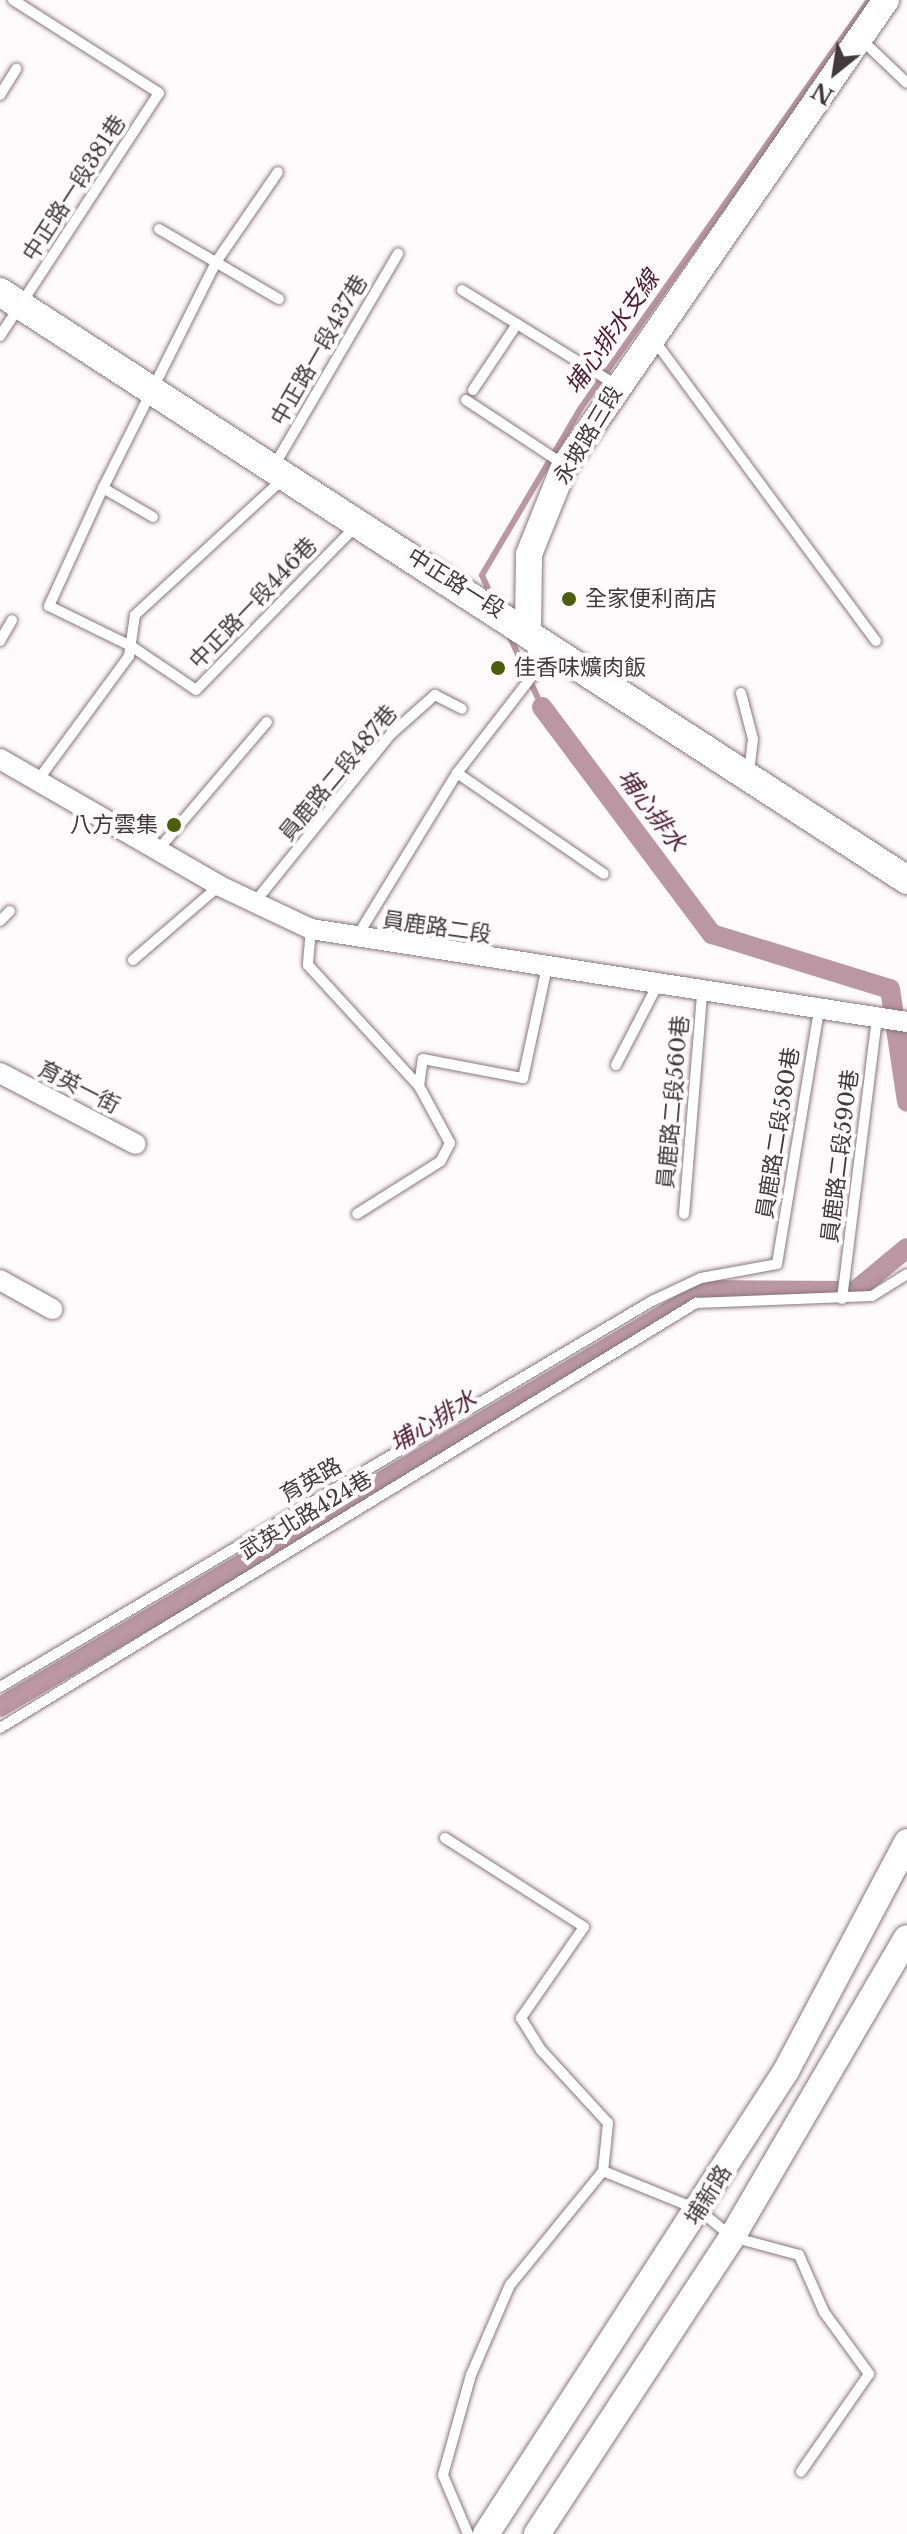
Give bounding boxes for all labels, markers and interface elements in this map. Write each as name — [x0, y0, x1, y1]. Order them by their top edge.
north arrow — [795, 32, 875, 112]
text: N — [807, 76, 838, 110]
street label: 中正路一段381巷 — [17, 110, 131, 266]
water label: 埔心排水支線 — [559, 265, 665, 399]
street label: 中正路一段437巷 — [265, 270, 373, 430]
street label: 永坡路三段 — [548, 381, 628, 489]
street label: 中正路一段446巷 — [184, 532, 322, 674]
street label: 中正路一段 — [402, 543, 510, 623]
place label: 全家便利商店 — [585, 586, 717, 612]
marker: 全家便利商店 — [560, 590, 578, 608]
place label: 佳香味爌肉飯 — [514, 655, 646, 681]
marker: 佳香味爌肉飯 — [489, 659, 507, 677]
street label: 員鹿路二段487巷 — [273, 700, 403, 846]
water label: 埔心排水 — [612, 763, 692, 857]
place label: 八方雲集 — [70, 812, 158, 838]
marker: 八方雲集 — [165, 816, 183, 834]
street label: 員鹿路二段 — [381, 906, 493, 948]
street label: 員鹿路二段560巷 — [652, 1014, 694, 1190]
street label: 員鹿路二段580巷 — [751, 1045, 805, 1221]
street label: 育英一街 — [34, 1055, 124, 1119]
street label: 員鹿路二段590巷 — [816, 1068, 864, 1244]
water label: 埔心排水 — [384, 1384, 482, 1458]
street label: 育英路 — [276, 1452, 346, 1508]
street label: 武英北路424巷 — [235, 1465, 377, 1565]
street label: 埔新路 — [679, 2160, 737, 2230]

